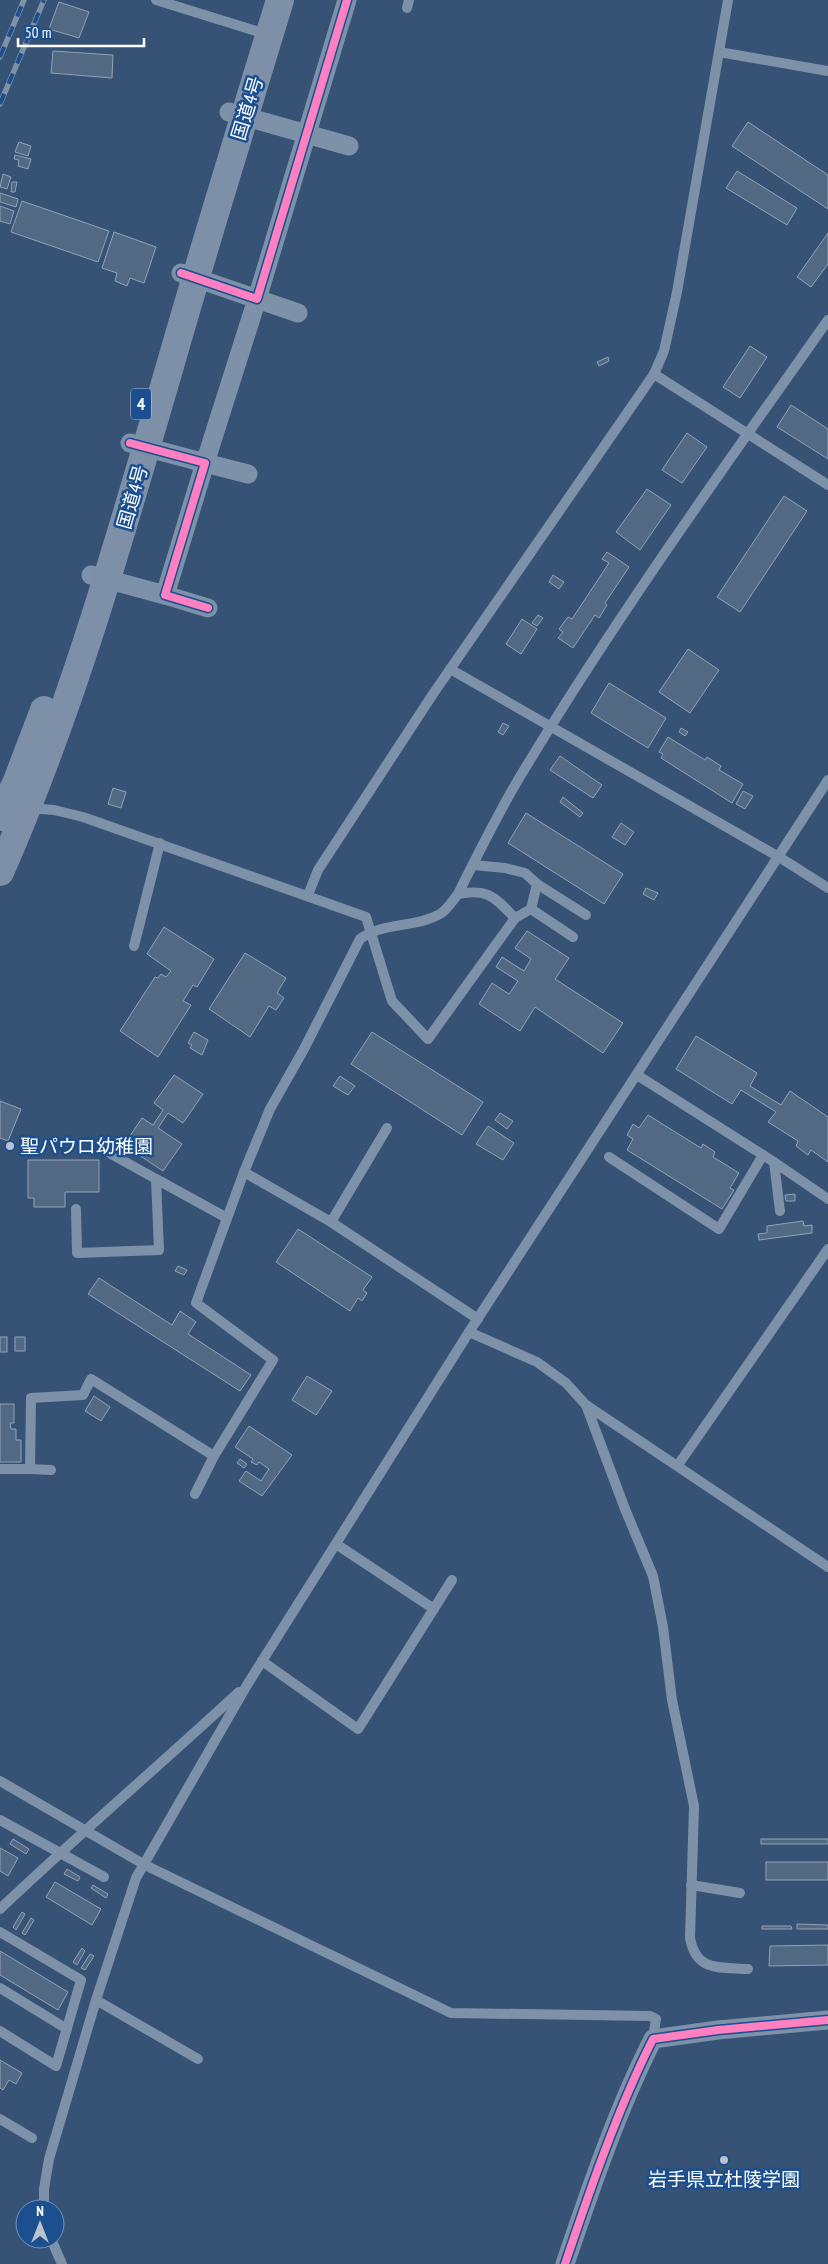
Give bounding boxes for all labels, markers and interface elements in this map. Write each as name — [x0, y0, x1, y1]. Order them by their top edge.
scale bar — [18, 15, 144, 47]
text: 50 m — [25, 23, 51, 42]
street label: 国道4号 — [226, 73, 268, 143]
road number: 4 — [131, 388, 151, 419]
street label: 国道4号 — [111, 462, 153, 532]
place label: 聖パウロ幼稚園 — [20, 1134, 153, 1158]
marker: 聖パウロ幼稚園 — [4, 1140, 16, 1152]
marker: 岩手県立杜陵学園 — [718, 2154, 730, 2166]
place label: 岩手県立杜陵学園 — [648, 2167, 800, 2191]
north arrow — [15, 2199, 65, 2249]
text: N — [36, 2202, 44, 2220]

